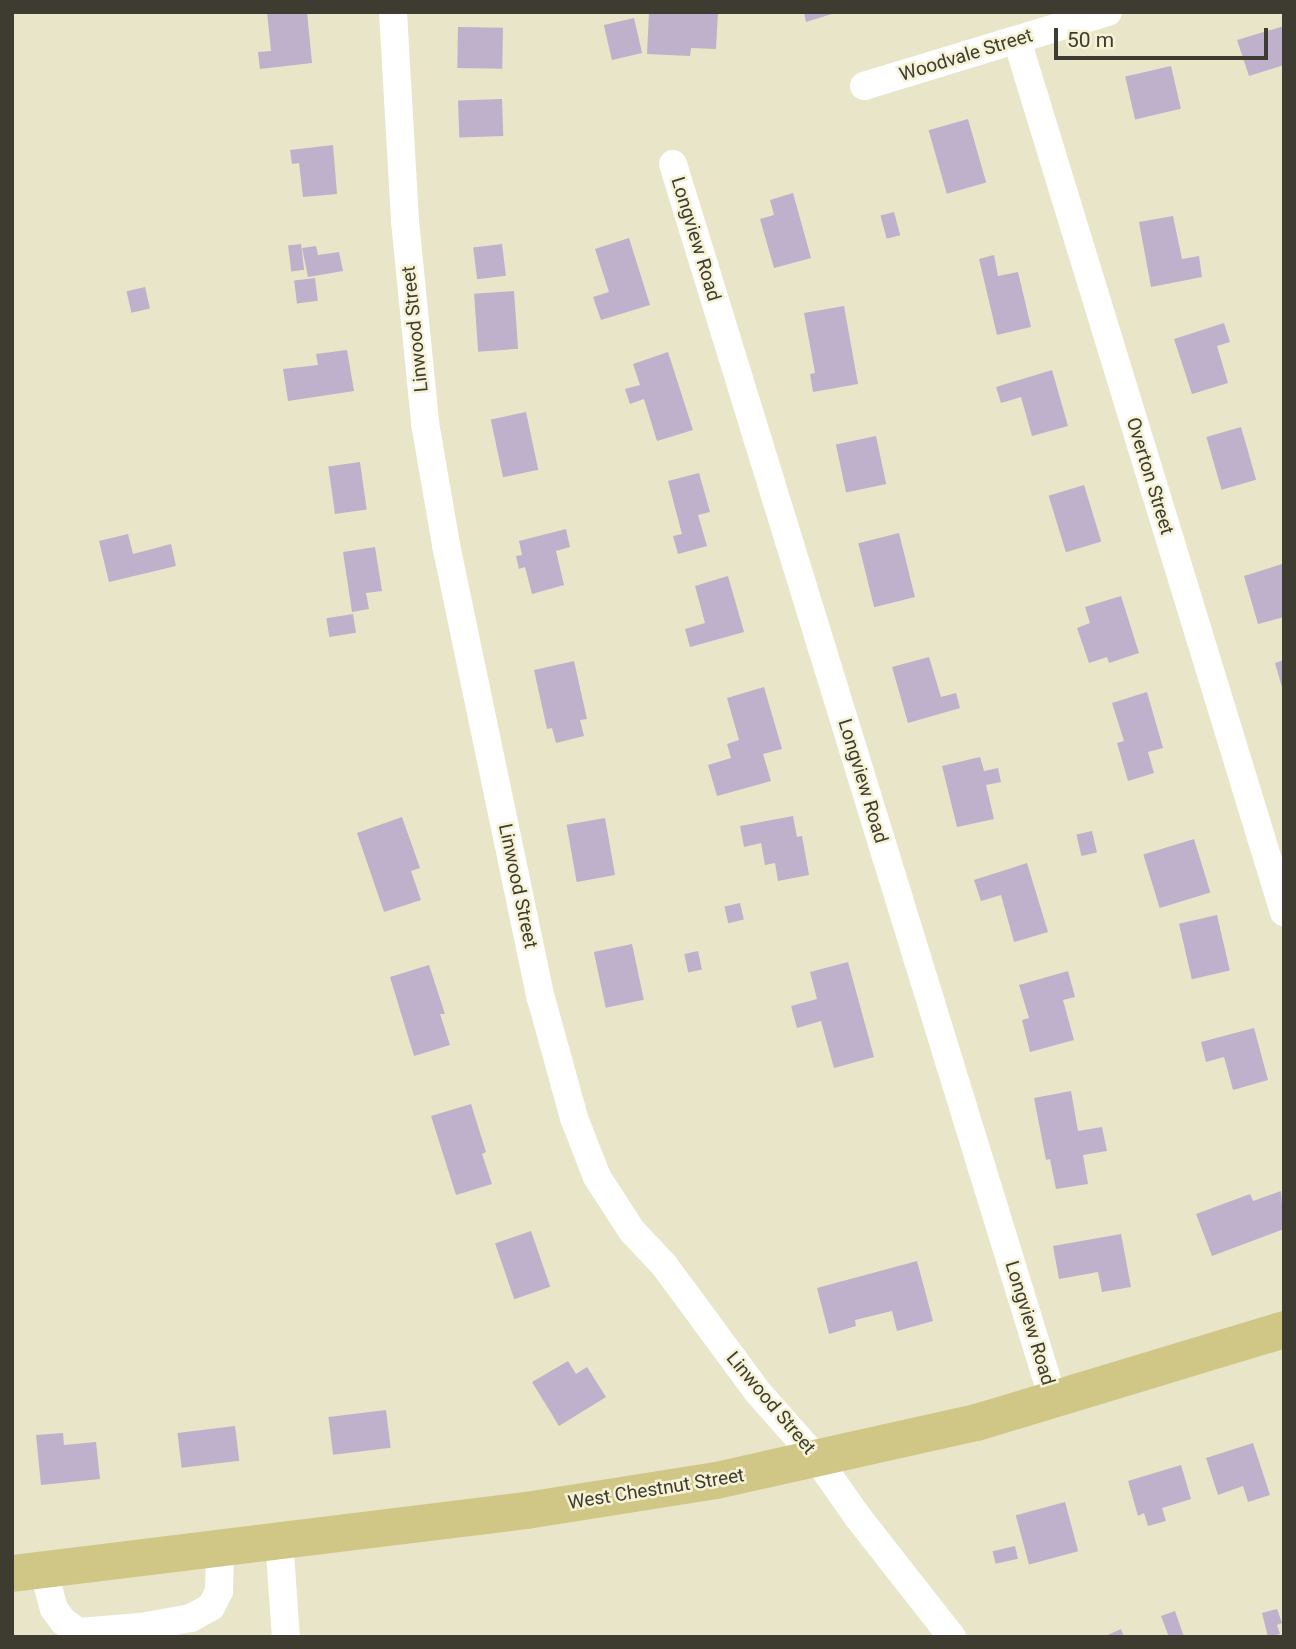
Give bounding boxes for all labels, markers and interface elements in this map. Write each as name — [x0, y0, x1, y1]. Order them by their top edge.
scale bar — [1058, 14, 1272, 58]
street label: Woodvale Street — [897, 24, 1035, 86]
text: 50 m — [1067, 28, 1114, 52]
street label: Longview Road — [666, 174, 726, 304]
street label: Linwood Street — [397, 265, 433, 393]
street label: Overton Street — [1121, 415, 1179, 537]
street label: Longview Road — [833, 716, 893, 846]
street label: Linwood Street — [494, 822, 542, 950]
street label: Longview Road — [1000, 1258, 1060, 1388]
street label: Linwood Street — [721, 1347, 821, 1459]
street label: West Chestnut Street — [566, 1464, 746, 1514]

